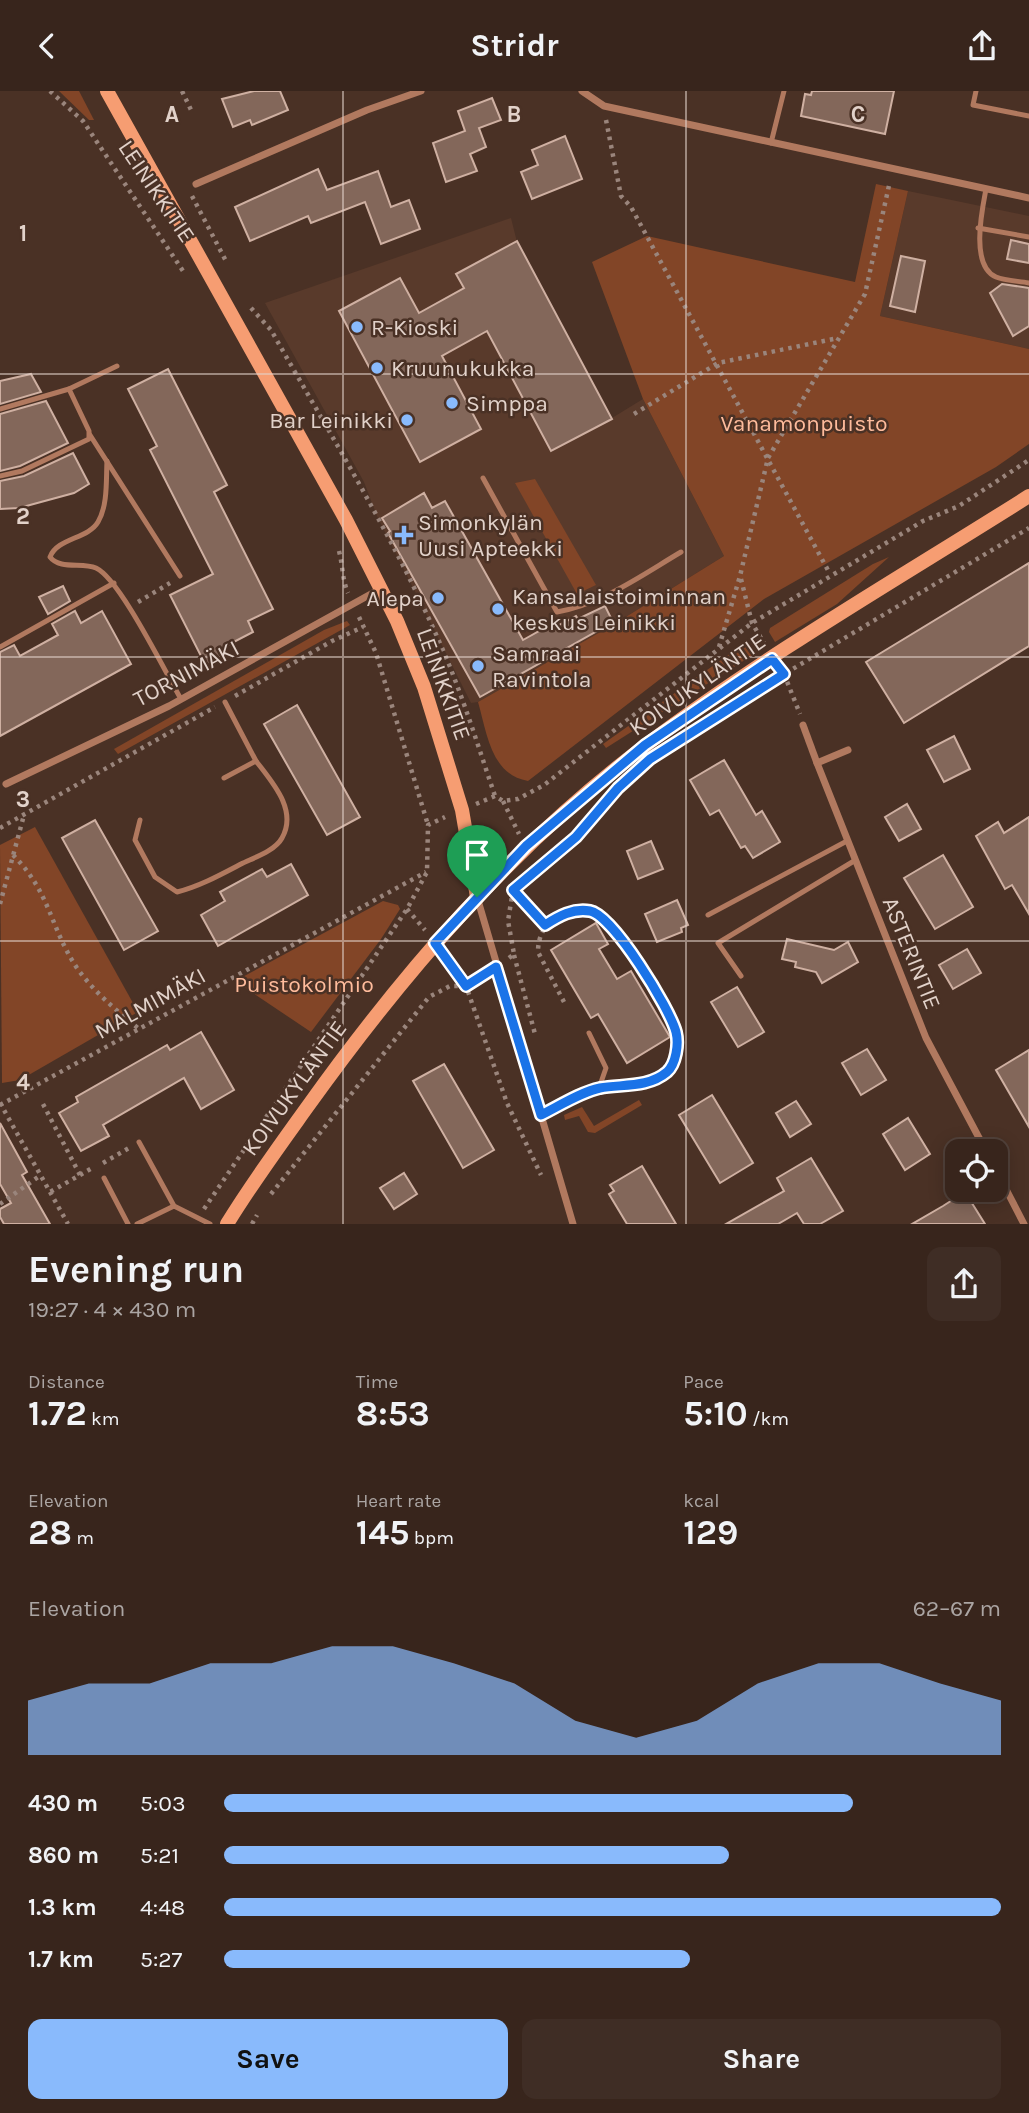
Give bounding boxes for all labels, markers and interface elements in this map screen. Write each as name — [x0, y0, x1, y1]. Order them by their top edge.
icon: back — [28, 27, 66, 65]
text: Stridr — [470, 27, 559, 64]
icon: share — [963, 27, 1001, 65]
text: A — [165, 101, 179, 128]
text: B — [507, 101, 521, 128]
text: C — [851, 101, 865, 128]
street label: LEINIKKITIE — [113, 135, 201, 248]
text: 1 — [19, 220, 27, 247]
place label: R-Kioski — [371, 314, 458, 341]
marker: R-Kioski — [349, 319, 365, 335]
place label: Kruunukukka — [391, 355, 534, 382]
marker: Kruunukukka — [369, 360, 385, 376]
place label: Simppa — [466, 390, 548, 417]
marker: Simppa — [444, 395, 460, 411]
place label: Bar Leinikki — [269, 407, 393, 434]
park label: Vanamonpuisto — [721, 410, 887, 437]
marker: Bar Leinikki — [399, 412, 415, 428]
text: 2 — [16, 503, 30, 530]
place label: Simonkylän Uusi Apteekki — [418, 509, 563, 562]
marker: Simonkylän Uusi Apteekki — [396, 527, 412, 543]
place label: Kansalaistoiminnan keskus Leinikki — [512, 583, 726, 636]
place label: Alepa — [366, 585, 424, 612]
marker: Alepa — [430, 590, 446, 606]
marker: Kansalaistoiminnan keskus Leinikki — [490, 601, 506, 617]
street label: LEINIKKITIE — [411, 624, 476, 744]
street label: KOIVUKYLÄNTIE — [624, 627, 771, 741]
street label: TORNIMÄKI — [129, 634, 244, 713]
place label: Samraai Ravintola — [492, 640, 591, 693]
marker: Samraai Ravintola — [470, 658, 486, 674]
text: 3 — [16, 786, 30, 813]
pin — [447, 825, 507, 897]
icon: arrive — [458, 836, 496, 874]
street label: ASTERINTIE — [877, 893, 946, 1013]
street label: MALMIMÄKI — [90, 962, 210, 1045]
park label: Puistokolmio — [234, 971, 374, 998]
street label: KOIVUKYLÄNTIE — [236, 1015, 352, 1161]
text: 4 — [16, 1069, 30, 1096]
map controls — [945, 1139, 1008, 1202]
button: locate — [945, 1139, 1008, 1202]
text: Evening run — [28, 1247, 244, 1292]
button: share — [927, 1247, 1001, 1321]
text: 19:27 · 4 × 430 m — [28, 1296, 196, 1323]
text: Distance — [28, 1371, 105, 1393]
text: Time — [356, 1371, 398, 1393]
text: Pace — [683, 1371, 724, 1393]
text: 1.72 — [28, 1393, 87, 1434]
text: 8:53 — [356, 1393, 430, 1434]
text: 5:10 — [683, 1393, 748, 1434]
text: km — [87, 1408, 120, 1430]
text: /km — [748, 1408, 789, 1430]
text: Elevation — [28, 1490, 108, 1512]
text: Heart rate — [356, 1490, 441, 1512]
text: kcal — [683, 1490, 720, 1512]
text: 28 — [28, 1512, 72, 1553]
text: 145 — [356, 1512, 409, 1553]
text: 129 — [683, 1512, 738, 1553]
text: m — [72, 1527, 94, 1549]
text: bpm — [409, 1527, 454, 1549]
text: Elevation — [28, 1595, 125, 1622]
text: 62–67 m — [913, 1595, 1001, 1622]
text: 430 m — [28, 1790, 98, 1817]
text: 5:03 — [140, 1790, 186, 1817]
text: 860 m — [28, 1842, 99, 1869]
text: 5:21 — [140, 1842, 179, 1869]
text: 1.3 km — [28, 1894, 97, 1921]
text: 4:48 — [140, 1894, 185, 1921]
text: 1.7 km — [28, 1946, 94, 1973]
text: 5:27 — [140, 1946, 182, 1973]
button: Save — [28, 2019, 508, 2099]
button: Share — [522, 2019, 1001, 2099]

